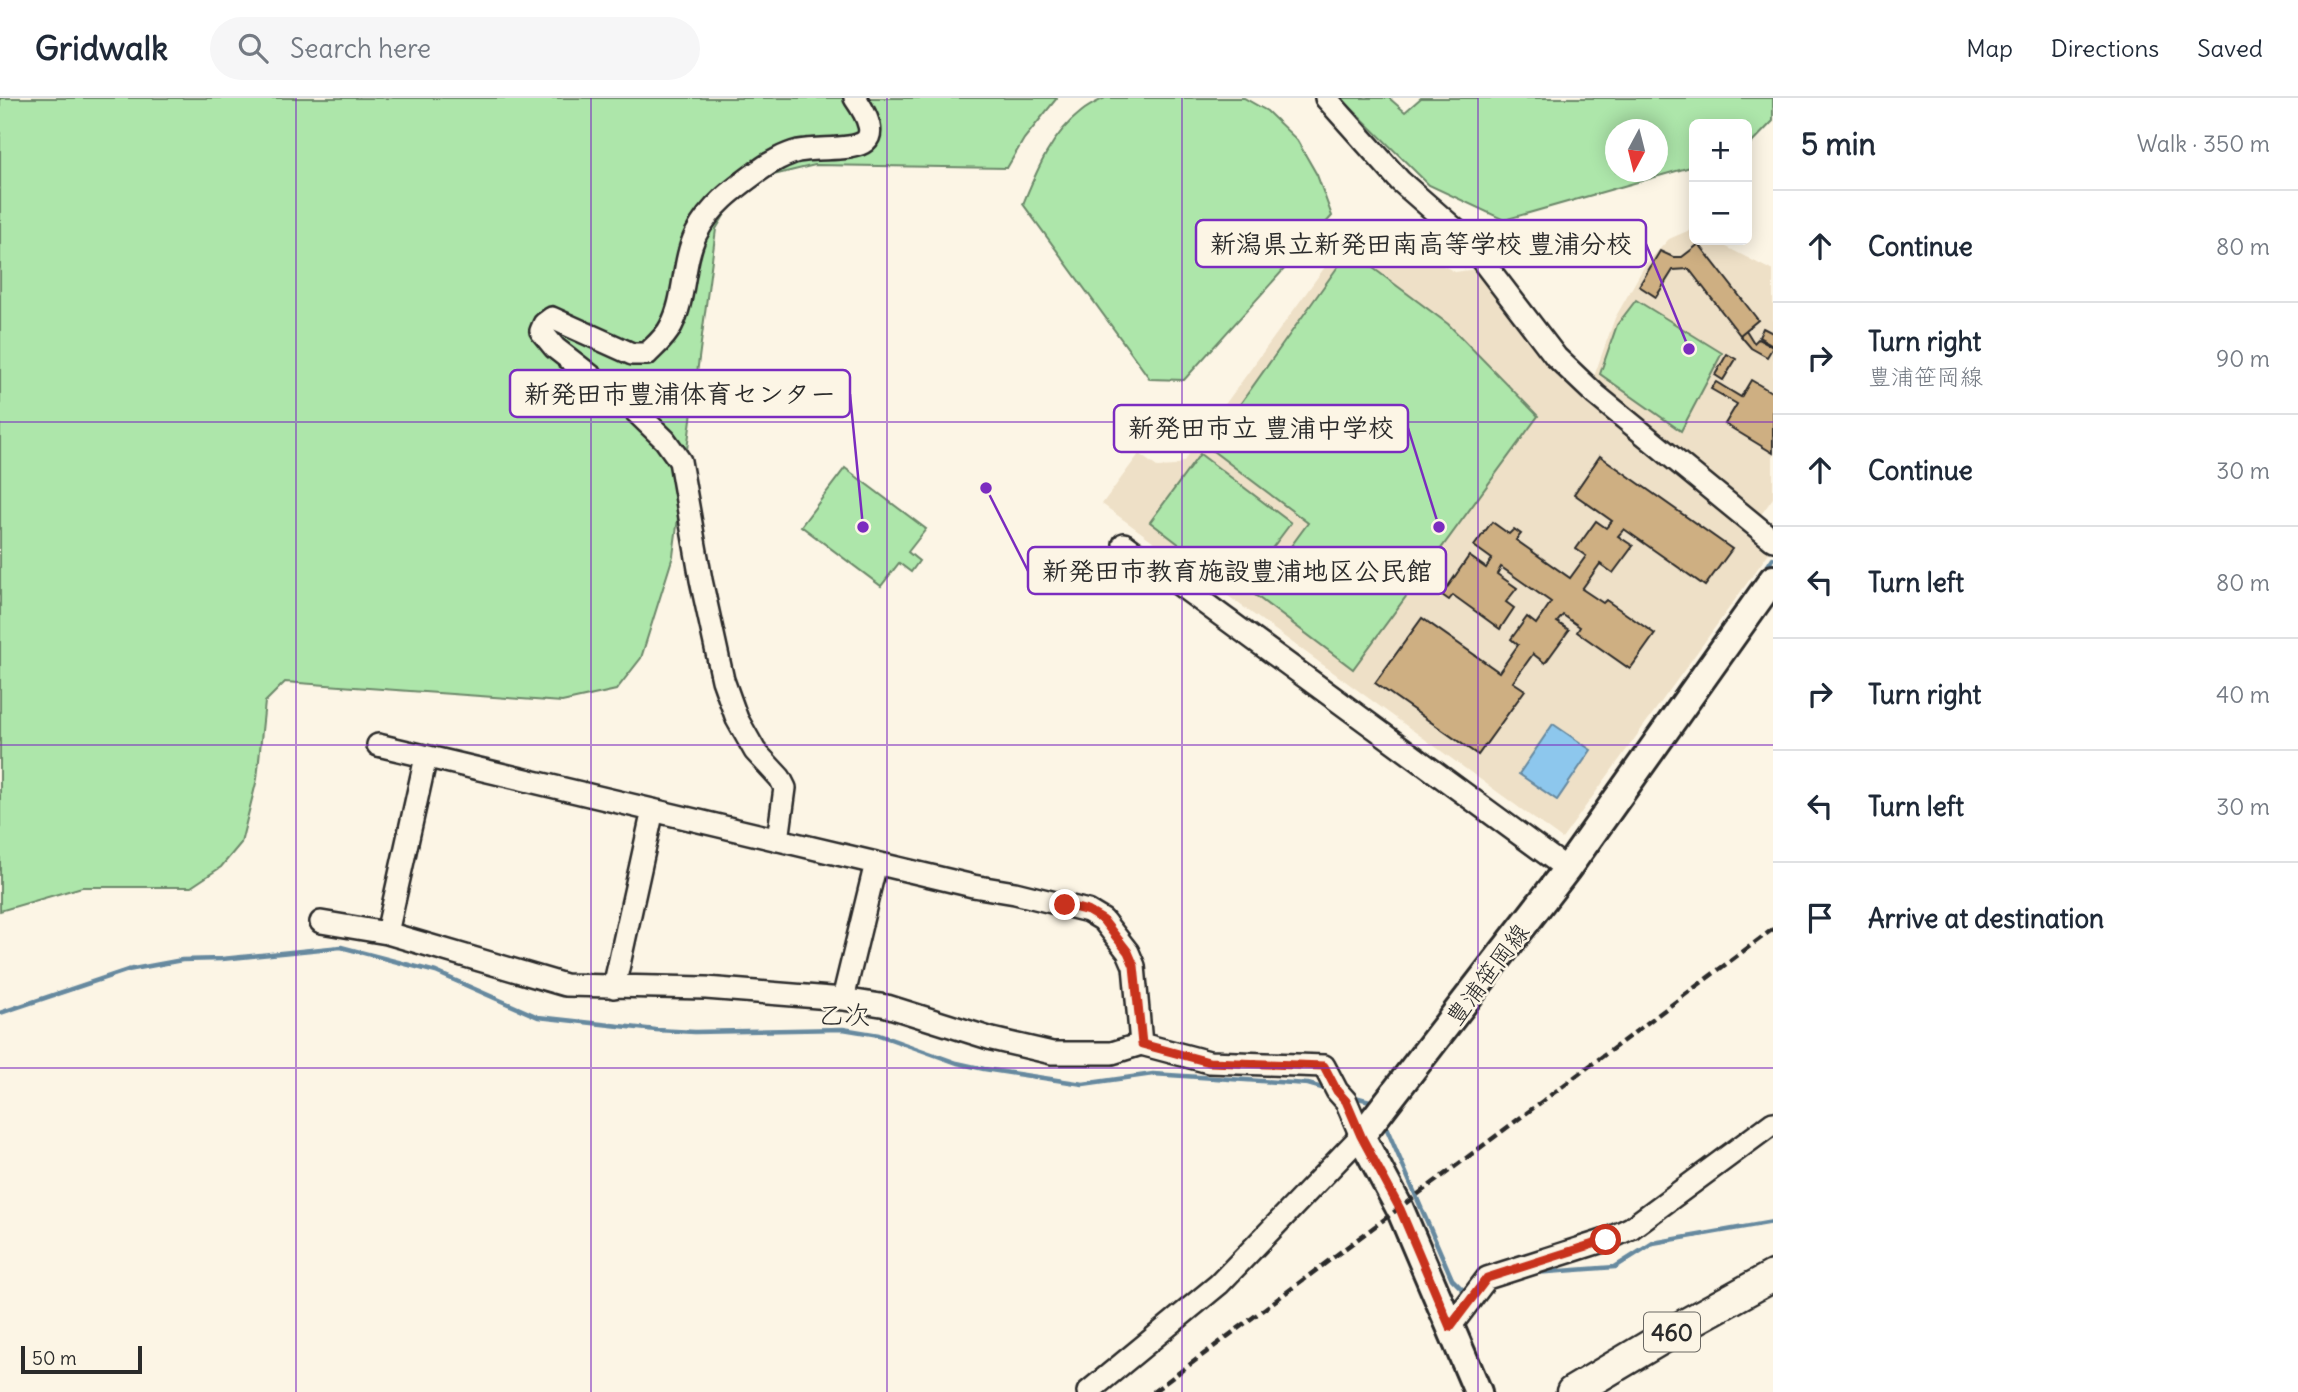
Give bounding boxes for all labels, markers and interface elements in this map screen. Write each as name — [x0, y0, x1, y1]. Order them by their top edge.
search box — [210, 17, 700, 80]
text: Gridwalk — [35, 27, 168, 69]
icon: search — [234, 29, 272, 67]
text: Search here — [290, 32, 431, 65]
text: Map — [1966, 33, 2013, 63]
text: Directions — [2051, 33, 2159, 63]
text: Saved — [2197, 33, 2263, 63]
north arrow — [1605, 119, 1668, 182]
map controls — [1689, 119, 1752, 245]
button: + — [1689, 119, 1752, 182]
text: 5 min — [1801, 125, 1876, 163]
text: Walk · 350 m — [2137, 129, 2270, 158]
button: − — [1689, 182, 1752, 245]
callout: 新潟県立新発田南高等学校 豊浦分校 — [1196, 220, 1646, 267]
text: 新潟県立新発田南高等学校 豊浦分校 — [1210, 227, 1632, 260]
icon: ahead — [1801, 227, 1839, 265]
text: Continue — [1868, 230, 1973, 263]
text: 80 m — [2216, 232, 2270, 261]
text: Turn right — [1868, 325, 1981, 358]
icon: right — [1801, 339, 1839, 377]
text: 90 m — [2216, 344, 2270, 373]
text: 豊浦笹岡線 — [1868, 362, 1983, 391]
callout: 新発田市豊浦体育センター — [510, 370, 850, 417]
text: 新発田市豊浦体育センター — [524, 377, 836, 410]
callout: 新発田市立 豊浦中学校 — [1114, 405, 1408, 452]
text: 新発田市立 豊浦中学校 — [1128, 411, 1394, 444]
icon: ahead — [1801, 451, 1839, 489]
text: Continue — [1868, 454, 1973, 487]
text: 30 m — [2216, 456, 2270, 485]
callout: 新発田市教育施設豊浦地区公民館 — [1028, 547, 1446, 594]
text: 新発田市教育施設豊浦地区公民館 — [1042, 554, 1432, 587]
icon: left — [1801, 563, 1839, 601]
text: Turn left — [1868, 566, 1964, 599]
text: 80 m — [2216, 568, 2270, 597]
icon: right — [1801, 675, 1839, 713]
text: Turn right — [1868, 678, 1981, 711]
text: 40 m — [2216, 680, 2270, 709]
icon: left — [1801, 787, 1839, 825]
text: Turn left — [1868, 790, 1964, 823]
text: 30 m — [2216, 792, 2270, 821]
route end — [1049, 889, 1080, 920]
icon: arrive — [1801, 899, 1839, 937]
text: Arrive at destination — [1868, 902, 2104, 935]
street label: 豊浦笹岡線 — [1439, 917, 1535, 1031]
district label: 乙次 — [818, 998, 870, 1031]
route start — [1590, 1224, 1621, 1255]
road number: 460 — [1644, 1312, 1700, 1352]
scale bar — [21, 1343, 142, 1375]
text: 50 m — [32, 1346, 77, 1370]

